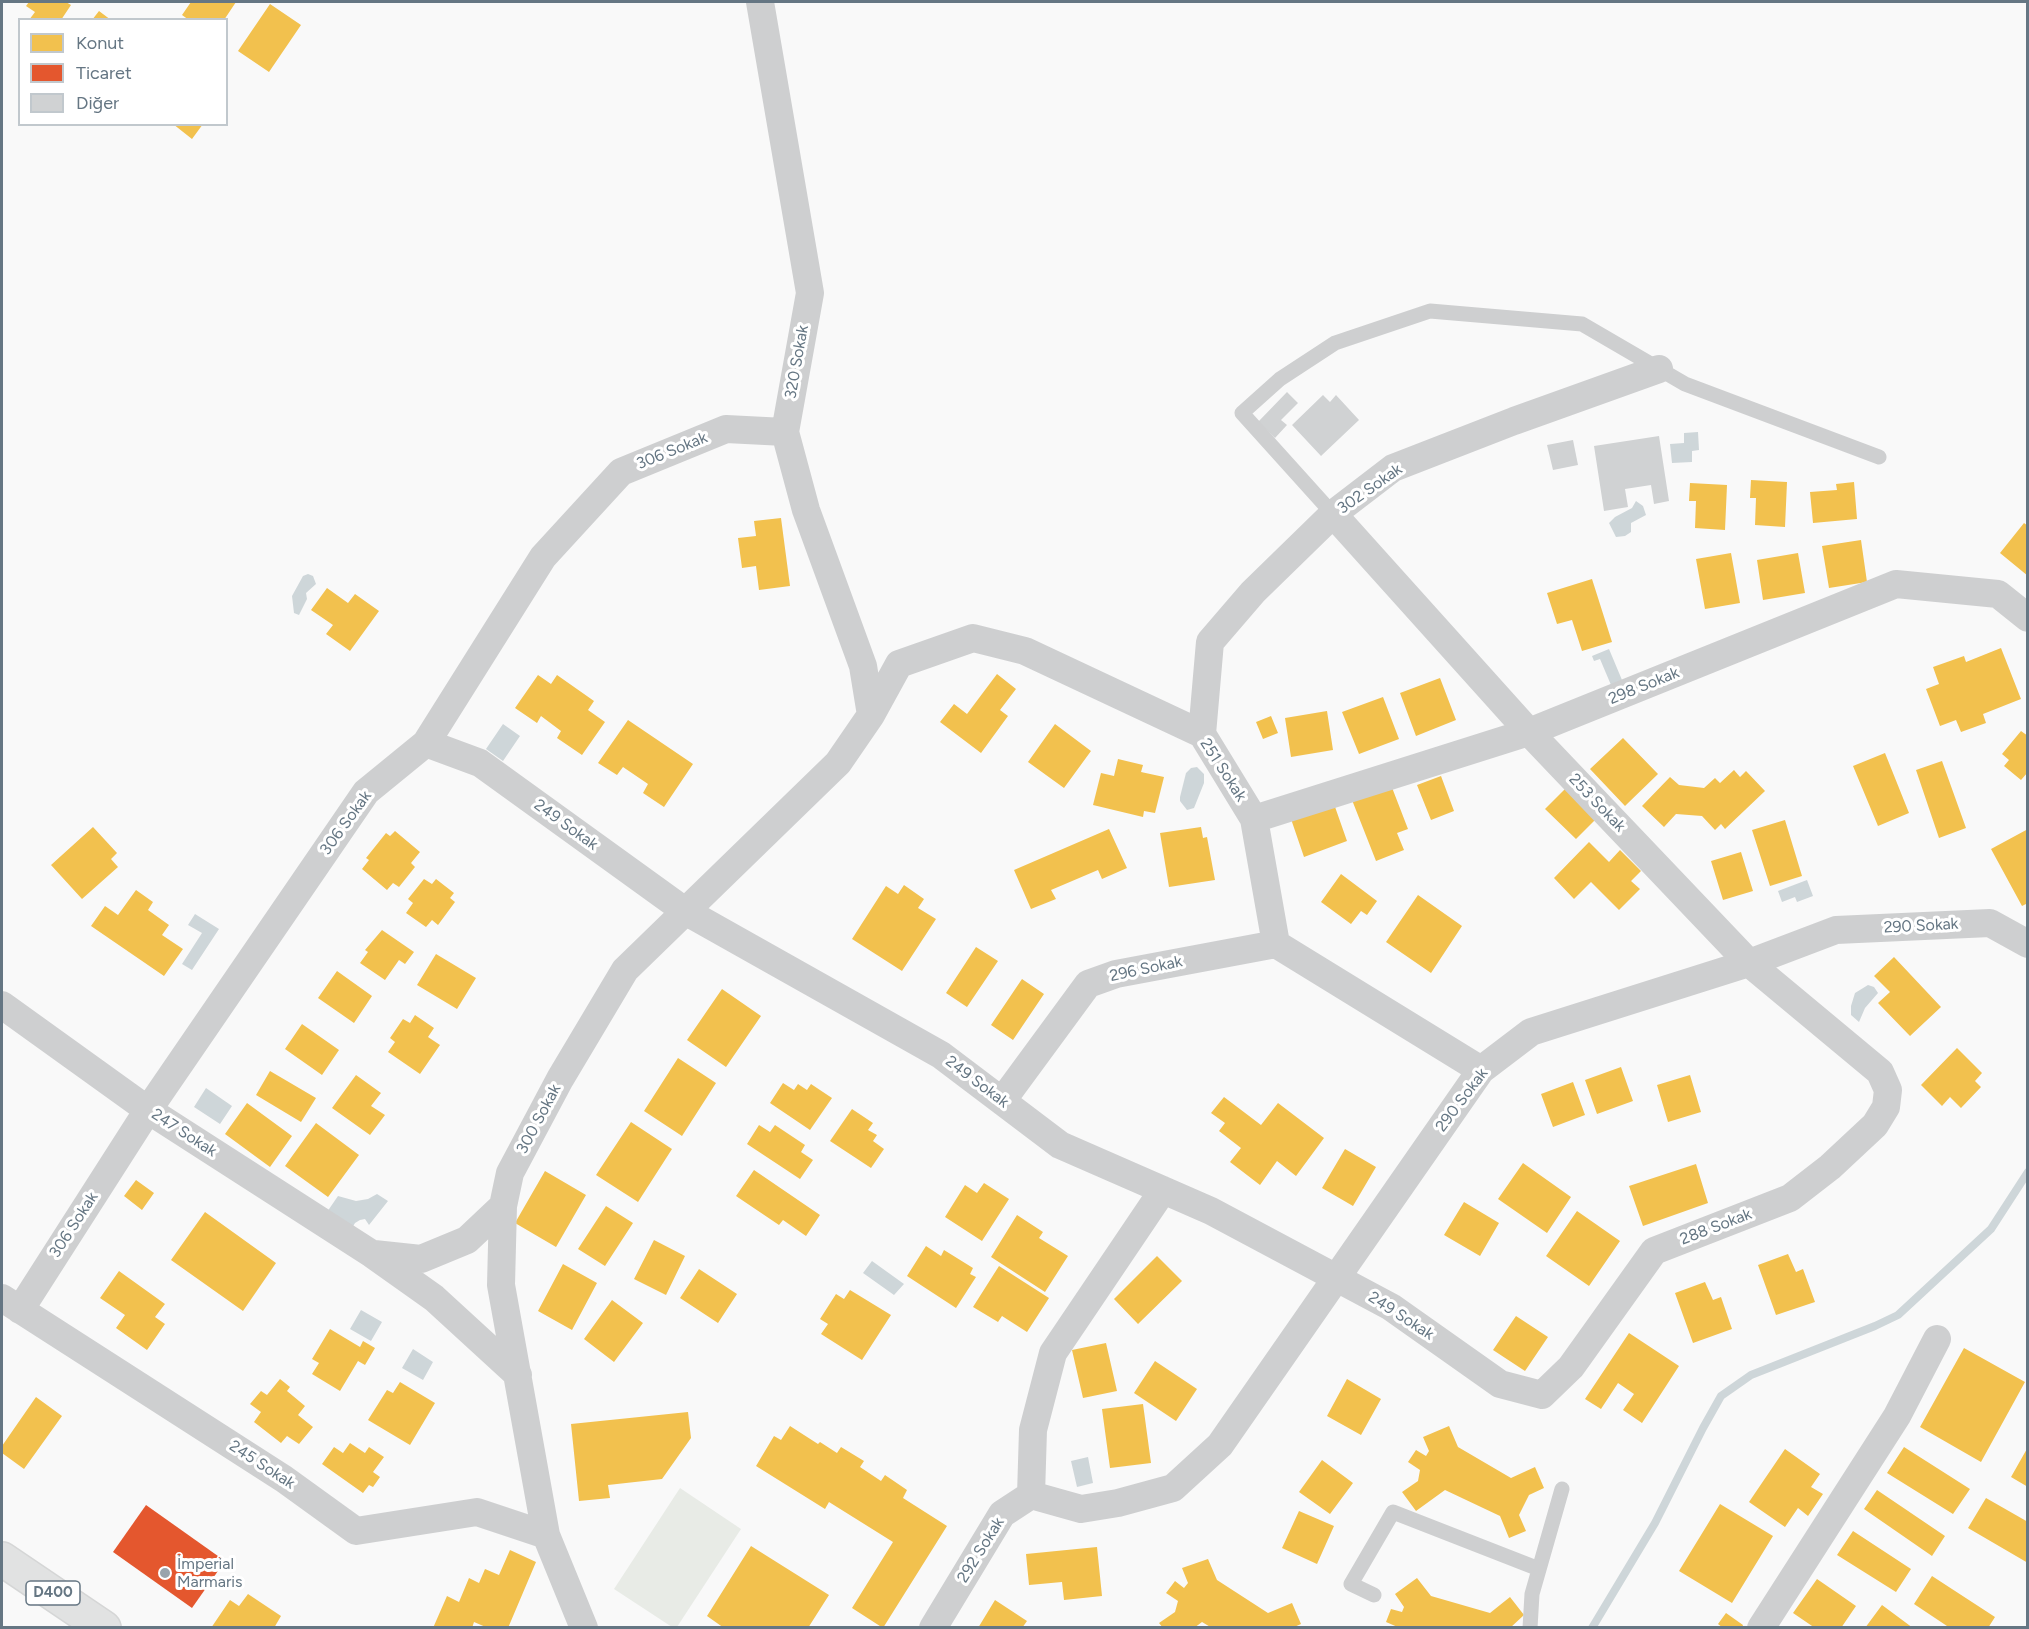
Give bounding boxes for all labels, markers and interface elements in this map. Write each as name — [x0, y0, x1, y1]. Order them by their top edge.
legend — [18, 18, 228, 126]
text: Konut — [76, 32, 124, 54]
text: Ticaret — [76, 62, 132, 84]
text: Diğer — [76, 92, 119, 114]
street label: 320 Sokak — [781, 324, 813, 400]
street label: 306 Sokak — [634, 428, 710, 474]
street label: 302 Sokak — [1334, 460, 1406, 518]
street label: 298 Sokak — [1606, 663, 1682, 709]
street label: 251 Sokak — [1196, 735, 1250, 805]
street label: 253 Sokak — [1565, 770, 1629, 836]
street label: 306 Sokak — [316, 787, 376, 859]
street label: 249 Sokak — [530, 795, 602, 855]
street label: 290 Sokak — [1883, 914, 1959, 938]
street label: 296 Sokak — [1108, 952, 1184, 986]
street label: 249 Sokak — [941, 1052, 1013, 1112]
street label: 290 Sokak — [1432, 1064, 1492, 1136]
street label: 300 Sokak — [513, 1081, 565, 1157]
street label: 247 Sokak — [148, 1105, 220, 1161]
street label: 306 Sokak — [46, 1188, 102, 1262]
street label: 288 Sokak — [1677, 1205, 1755, 1249]
street label: 249 Sokak — [1365, 1288, 1437, 1344]
street label: 245 Sokak — [225, 1437, 299, 1493]
street label: 292 Sokak — [953, 1514, 1009, 1586]
place label: İmperial Marmaris — [177, 1554, 242, 1592]
marker: İmperial Marmaris — [158, 1566, 172, 1580]
road number: D400 — [26, 1581, 80, 1605]

